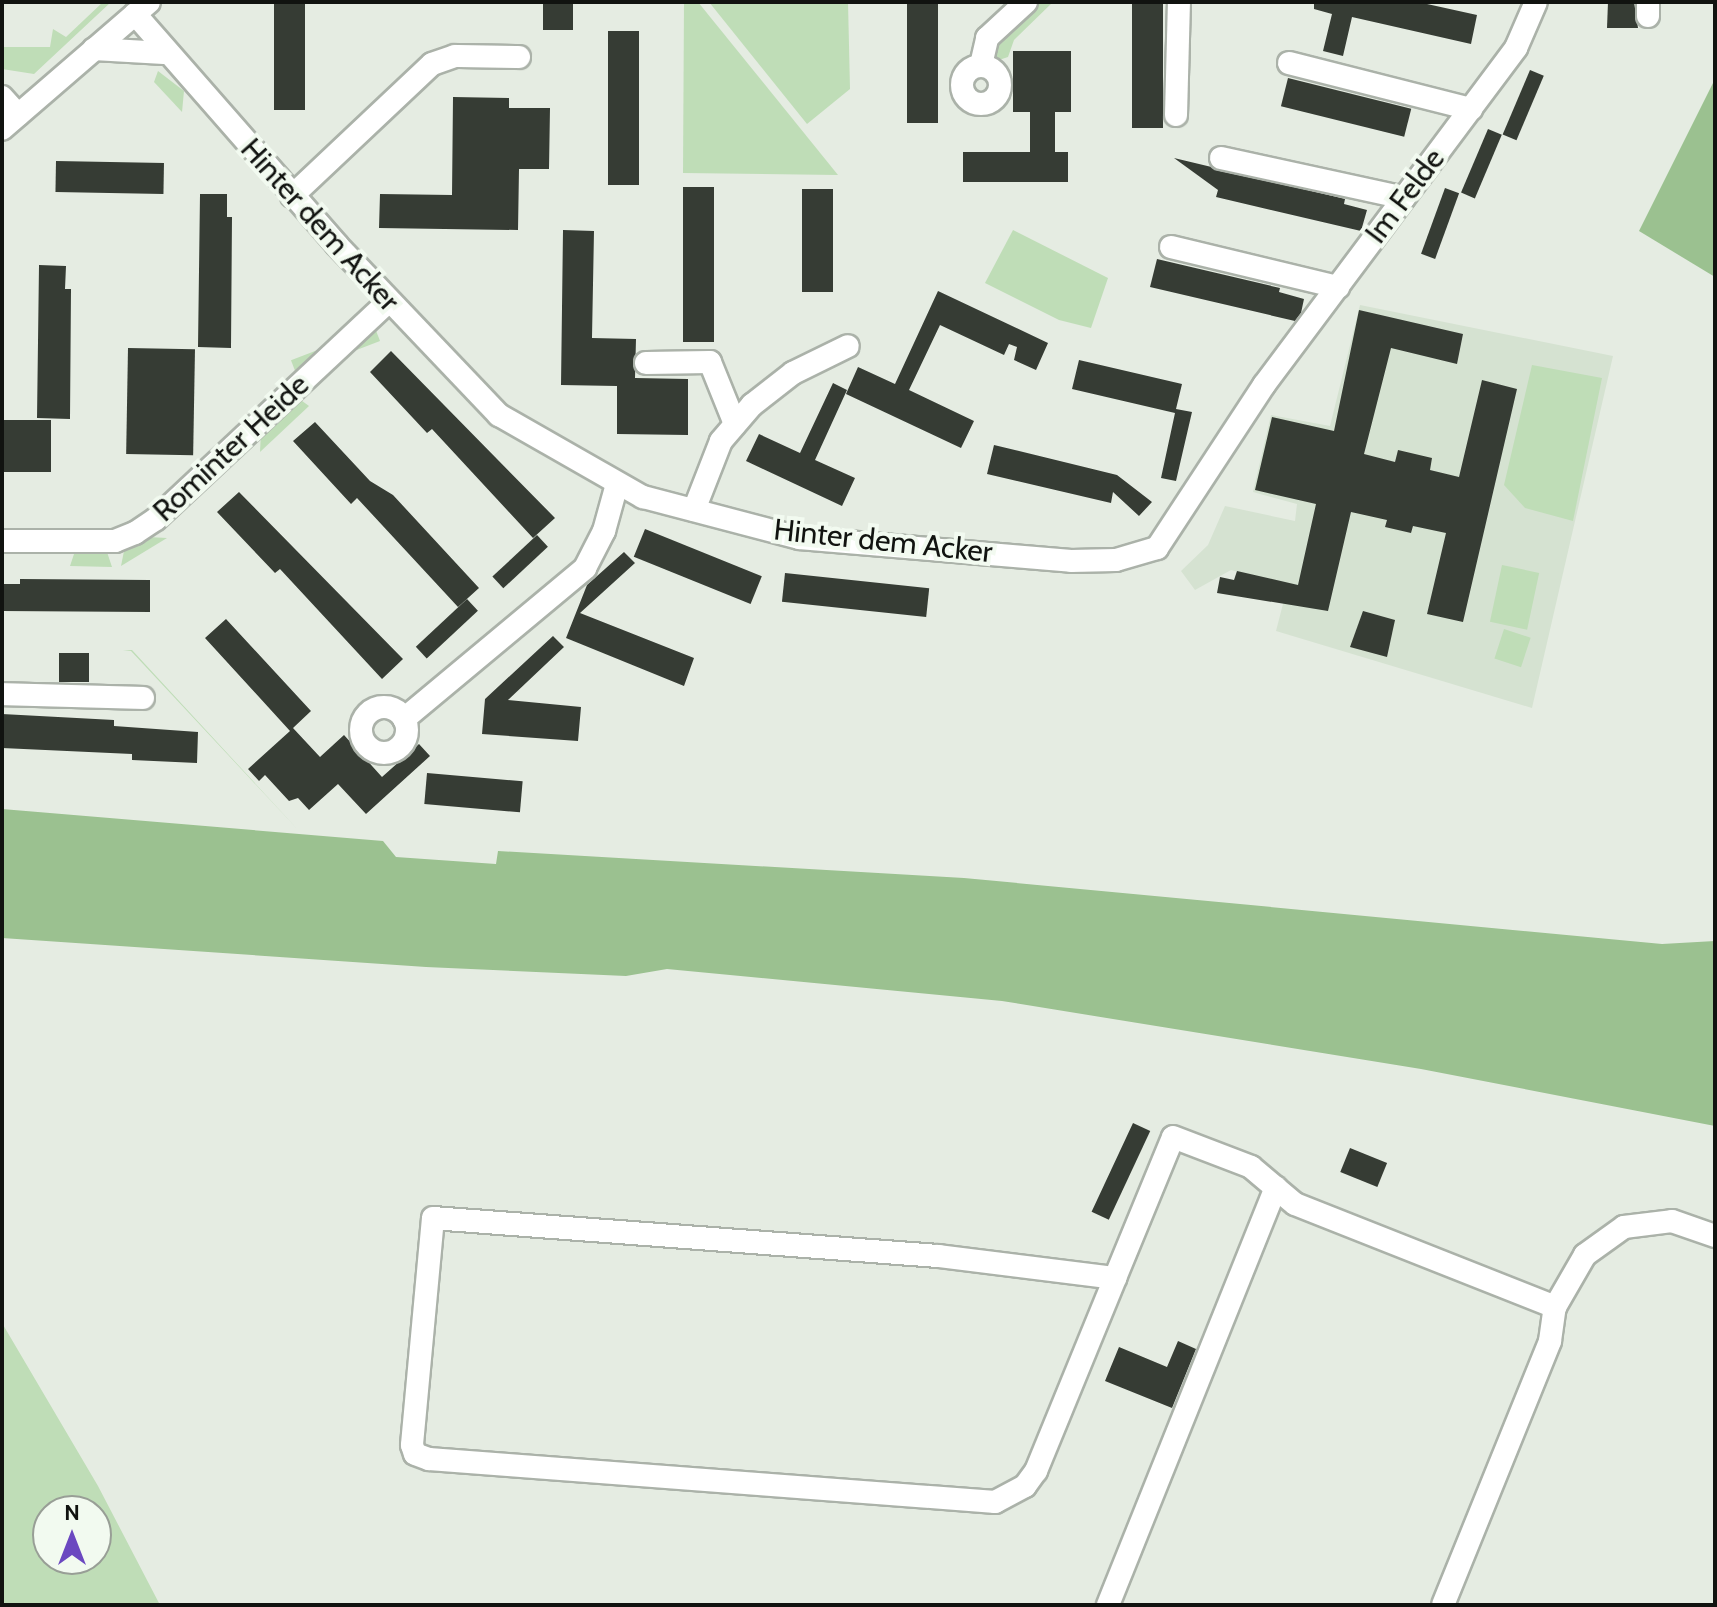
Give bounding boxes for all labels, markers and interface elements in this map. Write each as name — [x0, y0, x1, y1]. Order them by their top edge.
street label: Hinter dem Acker — [233, 131, 407, 319]
street label: Im Felde — [1358, 142, 1452, 250]
street label: Rominter Heide — [146, 367, 316, 529]
street label: Hinter dem Acker — [772, 512, 994, 570]
north arrow — [32, 1495, 112, 1575]
text: N — [64, 1499, 80, 1526]

